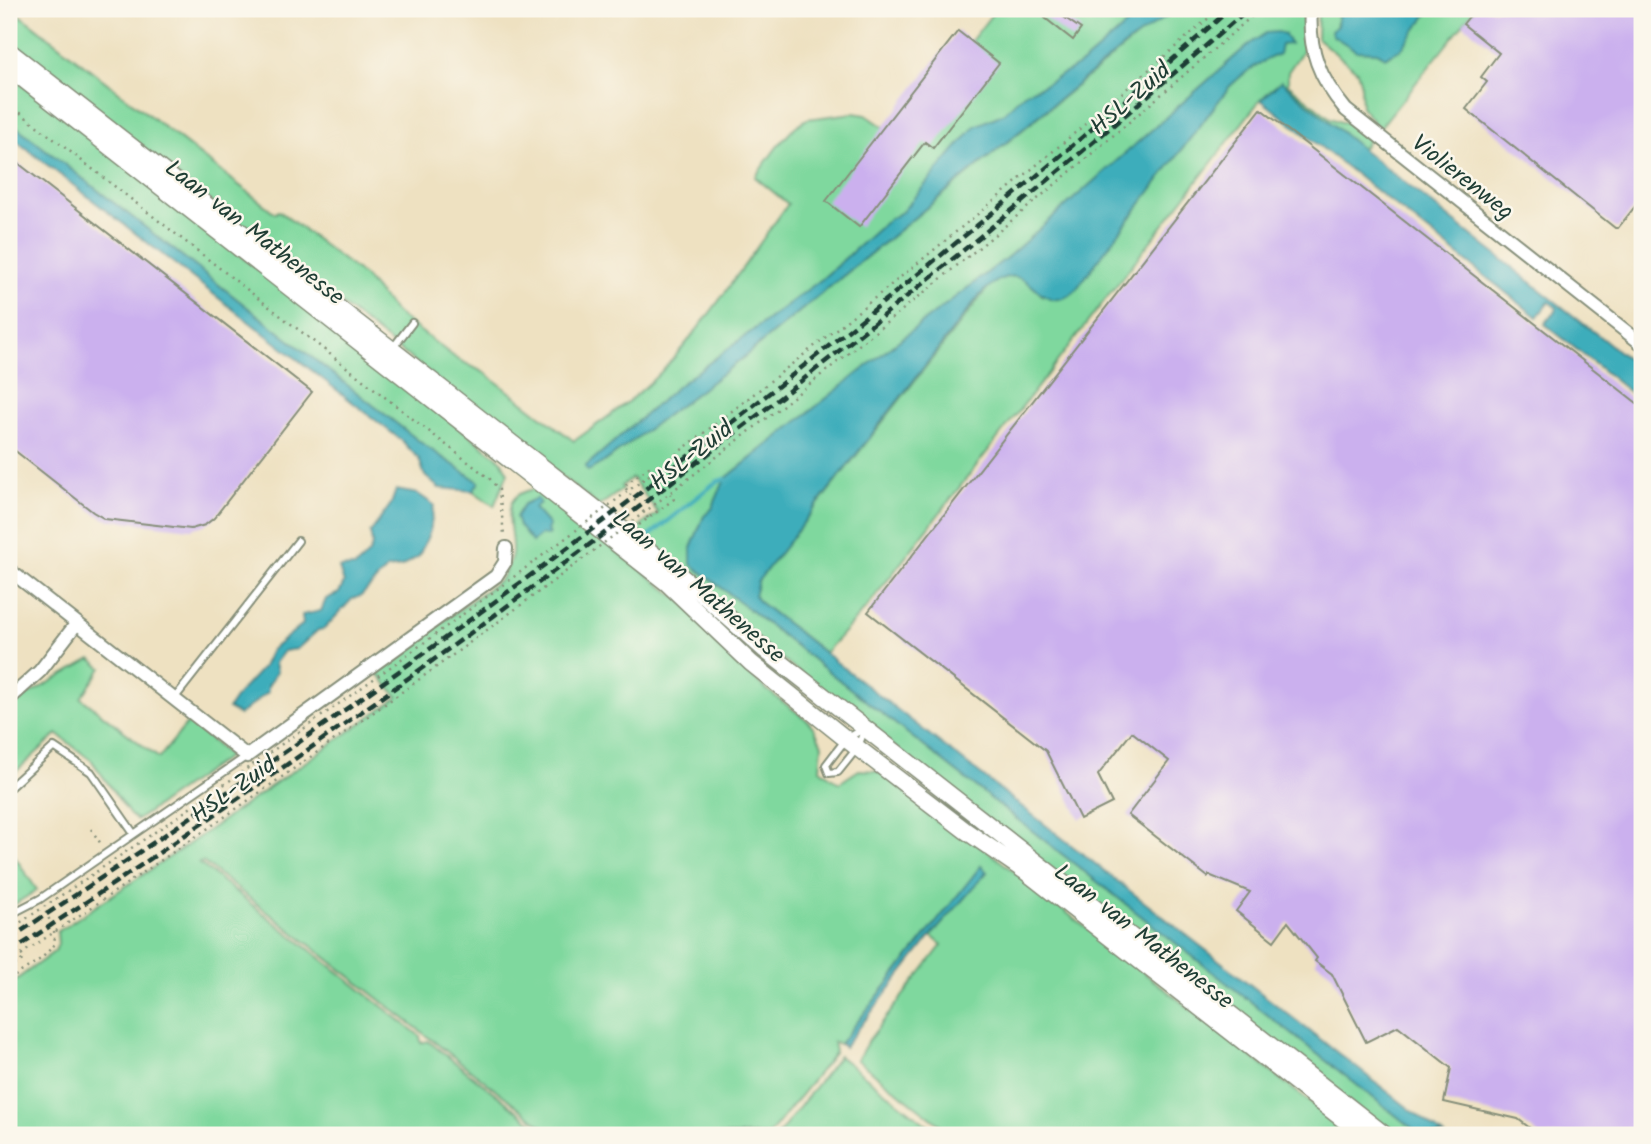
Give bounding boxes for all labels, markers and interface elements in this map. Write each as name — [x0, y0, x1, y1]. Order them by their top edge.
street label: HSL-Zuid — [1082, 52, 1181, 146]
street label: Violierenweg — [1402, 125, 1522, 231]
street label: Laan van Mathenesse — [155, 150, 353, 316]
street label: HSL-Zuid — [642, 410, 743, 501]
street label: Laan van Mathenesse — [602, 500, 794, 674]
street label: HSL-Zuid — [183, 746, 286, 834]
street label: Laan van Mathenesse — [1044, 854, 1242, 1020]

